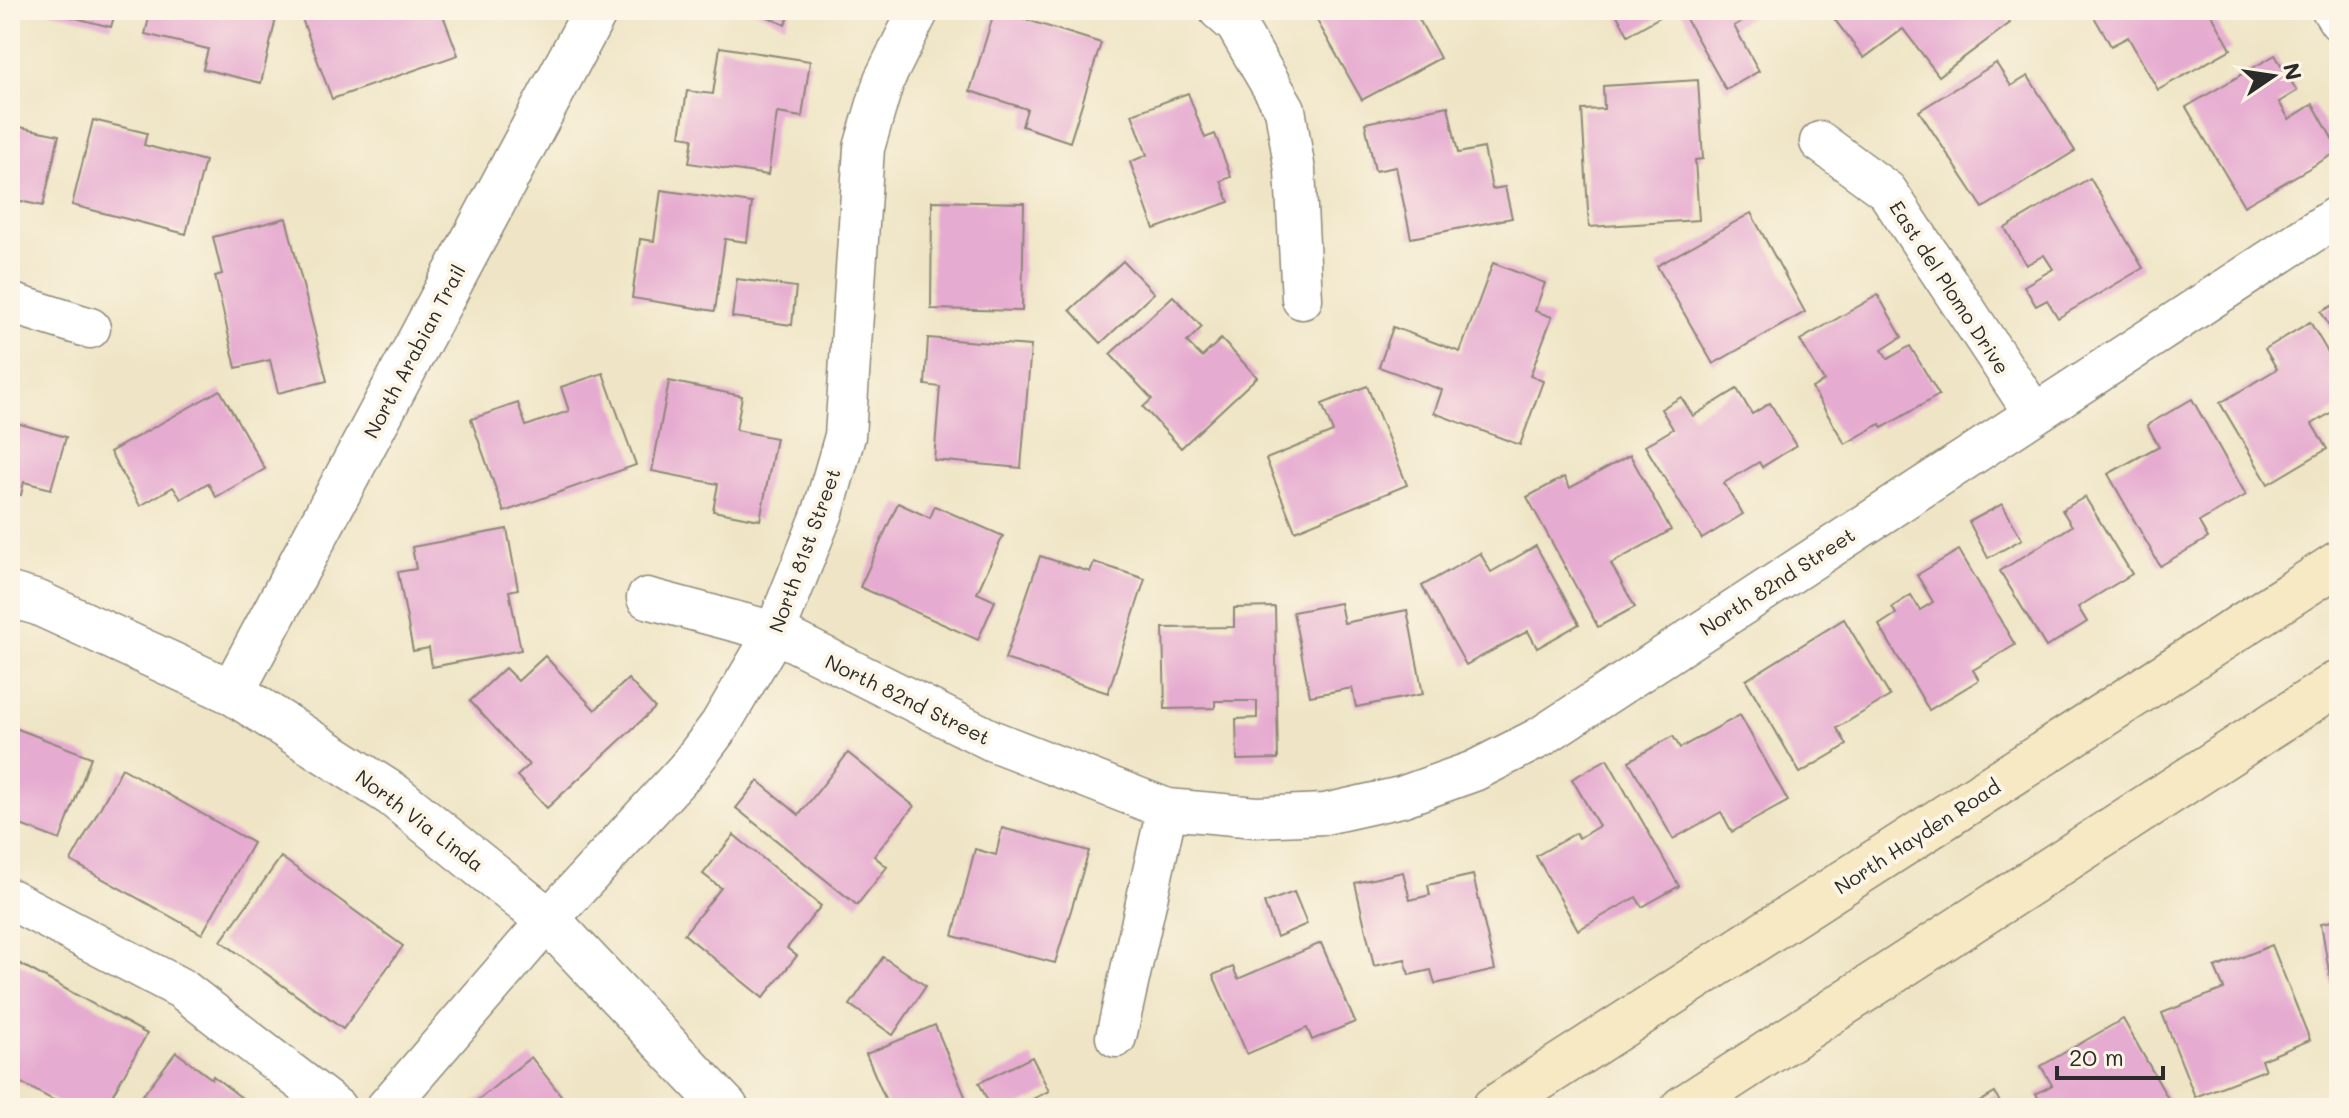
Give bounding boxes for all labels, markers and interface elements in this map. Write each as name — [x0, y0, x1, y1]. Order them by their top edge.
north arrow — [2233, 36, 2313, 116]
text: N — [2277, 60, 2309, 83]
street label: East del Plomo Drive — [1884, 195, 2016, 379]
street label: North Arabian Trail — [357, 260, 471, 442]
street label: North 81st Street — [762, 464, 846, 636]
street label: North 82nd Street — [1694, 521, 1860, 641]
street label: North 82nd Street — [821, 648, 995, 750]
street label: North Via Linda — [351, 763, 489, 877]
street label: North Hayden Road — [1829, 773, 2005, 899]
scale bar — [2057, 1030, 2163, 1080]
text: 20 m — [2069, 1041, 2124, 1072]

